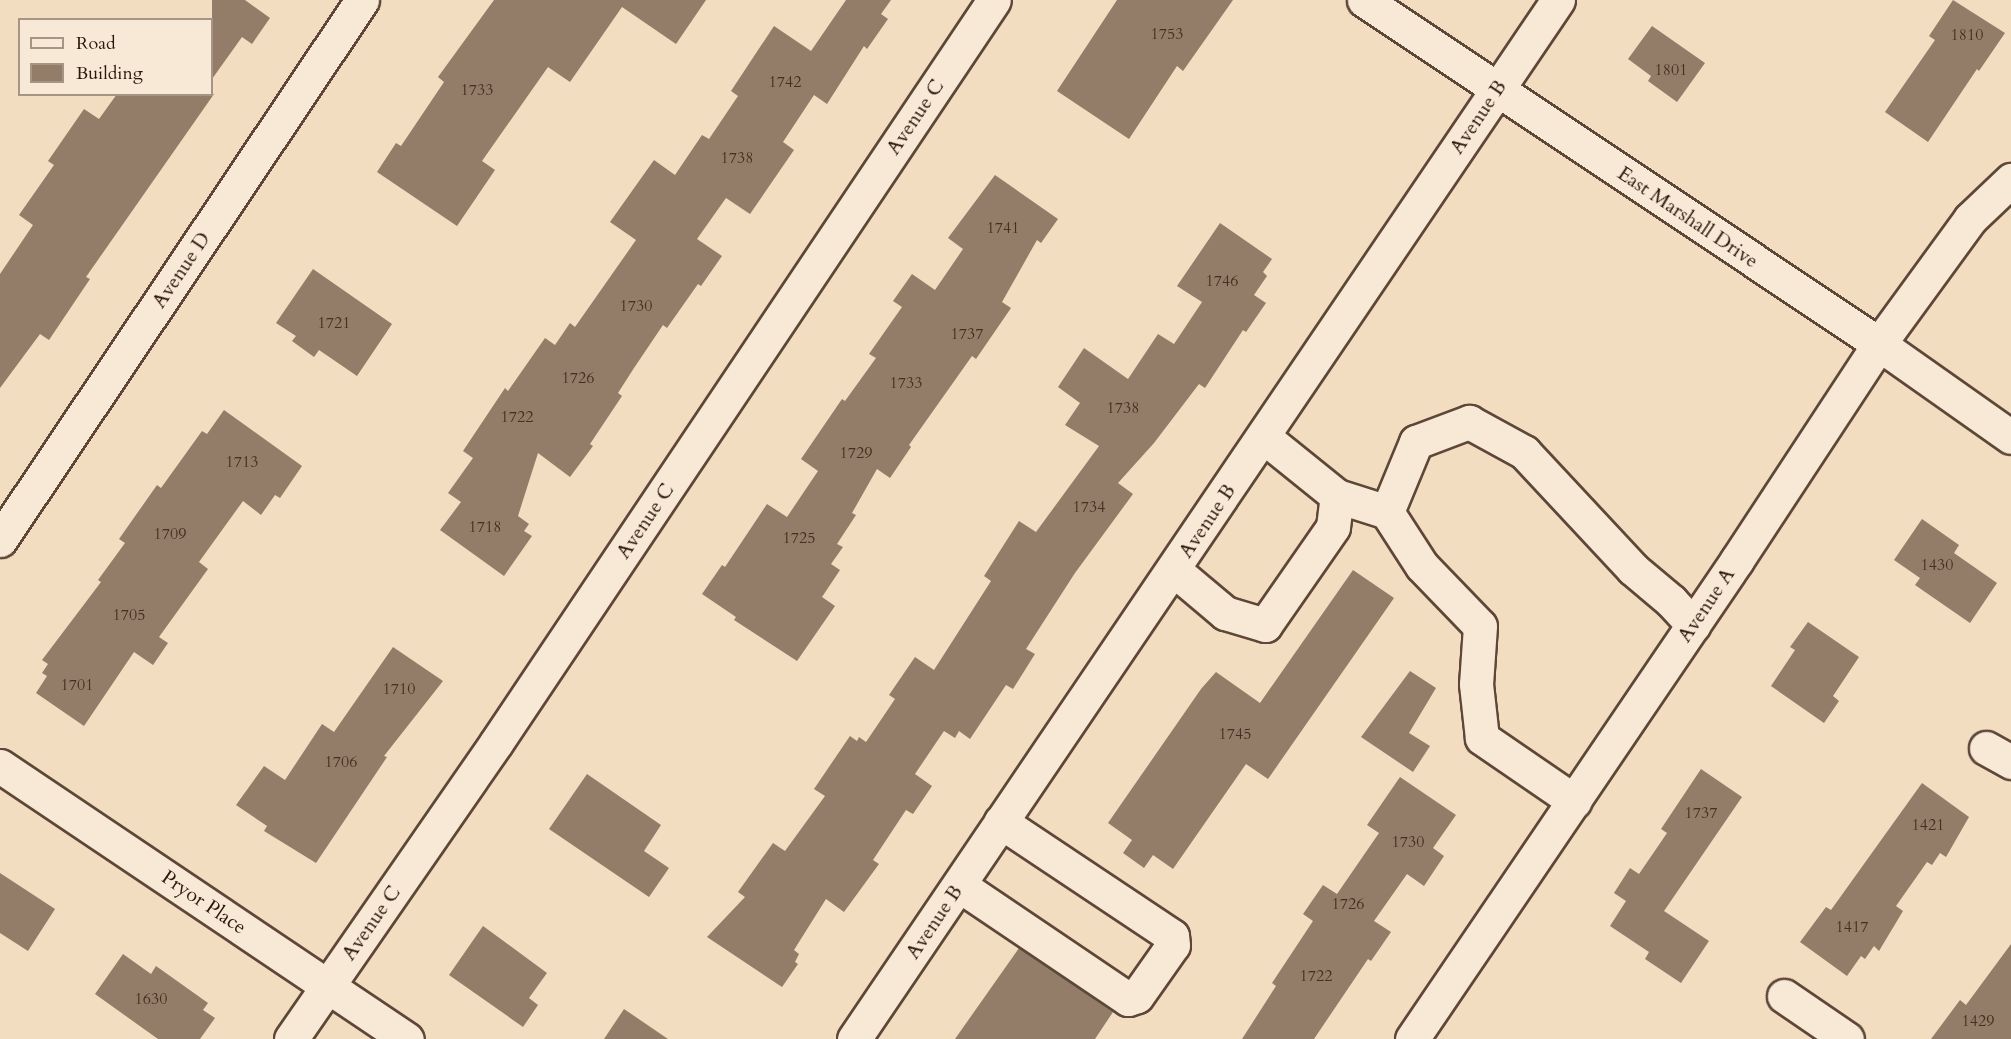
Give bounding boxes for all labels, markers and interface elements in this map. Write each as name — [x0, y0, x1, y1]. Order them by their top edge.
legend — [18, 18, 213, 96]
house number: 1753 — [1151, 24, 1183, 44]
house number: 1810 — [1951, 25, 1983, 45]
text: Road — [76, 31, 116, 56]
house number: 1801 — [1655, 60, 1687, 80]
text: Building — [76, 61, 143, 86]
house number: 1742 — [769, 72, 801, 92]
street label: Avenue C — [881, 75, 949, 159]
street label: Avenue B — [1445, 76, 1511, 158]
house number: 1733 — [461, 80, 493, 100]
house number: 1738 — [721, 148, 753, 168]
street label: East Marshall Drive — [1613, 161, 1763, 273]
house number: 1741 — [987, 218, 1019, 238]
street label: Avenue D — [147, 227, 215, 313]
house number: 1746 — [1206, 271, 1238, 291]
house number: 1730 — [620, 296, 652, 316]
house number: 1721 — [318, 313, 350, 333]
house number: 1737 — [951, 324, 983, 344]
house number: 1726 — [562, 368, 594, 388]
house number: 1733 — [890, 373, 922, 393]
house number: 1738 — [1107, 398, 1139, 418]
house number: 1722 — [501, 407, 533, 427]
house number: 1729 — [840, 443, 872, 463]
house number: 1713 — [226, 452, 258, 472]
street label: Avenue C — [611, 479, 679, 563]
street label: Avenue B — [1174, 480, 1240, 562]
house number: 1734 — [1073, 497, 1105, 517]
house number: 1718 — [469, 517, 501, 537]
house number: 1709 — [154, 524, 186, 544]
house number: 1725 — [783, 528, 815, 548]
house number: 1430 — [1921, 555, 1953, 575]
street label: Avenue A — [1672, 563, 1740, 647]
house number: 1705 — [113, 605, 145, 625]
house number: 1701 — [61, 675, 93, 695]
house number: 1710 — [383, 679, 415, 699]
house number: 1745 — [1219, 724, 1251, 744]
house number: 1706 — [325, 752, 357, 772]
house number: 1737 — [1685, 803, 1717, 823]
house number: 1421 — [1912, 815, 1944, 835]
house number: 1730 — [1392, 832, 1424, 852]
street label: Pryor Place — [157, 865, 251, 939]
street label: Avenue C — [337, 881, 405, 965]
street label: Avenue B — [901, 881, 967, 963]
house number: 1726 — [1332, 894, 1364, 914]
house number: 1417 — [1836, 917, 1868, 937]
house number: 1722 — [1300, 966, 1332, 986]
house number: 1630 — [135, 989, 167, 1009]
house number: 1429 — [1962, 1011, 1994, 1031]

